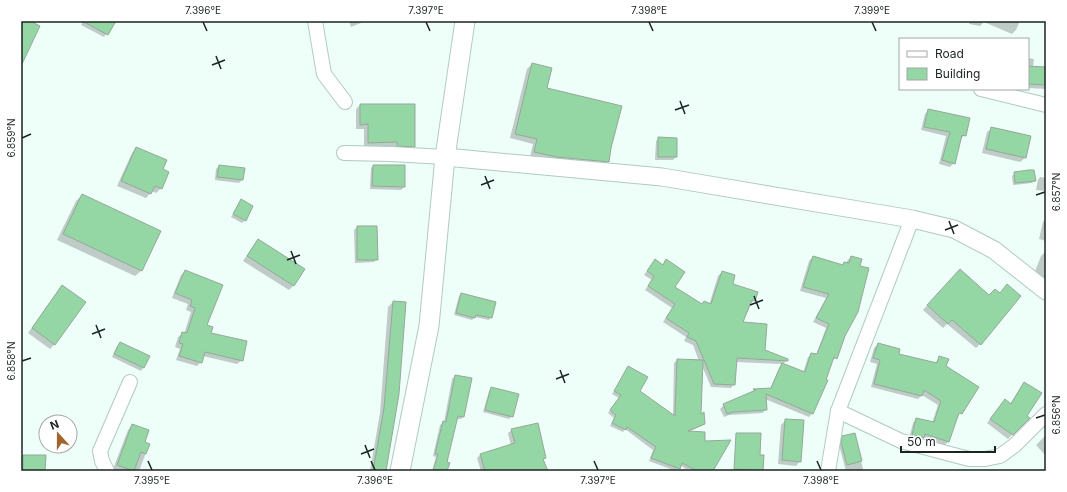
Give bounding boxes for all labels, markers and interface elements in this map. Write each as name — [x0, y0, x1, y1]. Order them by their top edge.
text: 7.396°E — [185, 4, 221, 16]
text: 7.397°E — [408, 4, 444, 16]
text: 7.398°E — [631, 4, 667, 16]
text: 7.399°E — [854, 4, 890, 16]
legend — [899, 38, 1029, 90]
text: Road — [935, 46, 964, 61]
text: Building — [935, 66, 980, 81]
text: 6.859°N — [5, 118, 17, 158]
text: 6.857°N — [1050, 173, 1062, 211]
text: 6.858°N — [5, 342, 17, 380]
text: 6.856°N — [1050, 395, 1062, 435]
north arrow — [38, 414, 78, 454]
text: N — [48, 417, 61, 433]
scale bar — [901, 428, 995, 454]
text: 50 m — [907, 434, 936, 449]
text: 7.395°E — [134, 474, 170, 486]
text: 7.396°E — [357, 474, 393, 486]
text: 7.397°E — [580, 474, 616, 486]
text: 7.398°E — [803, 474, 839, 486]

